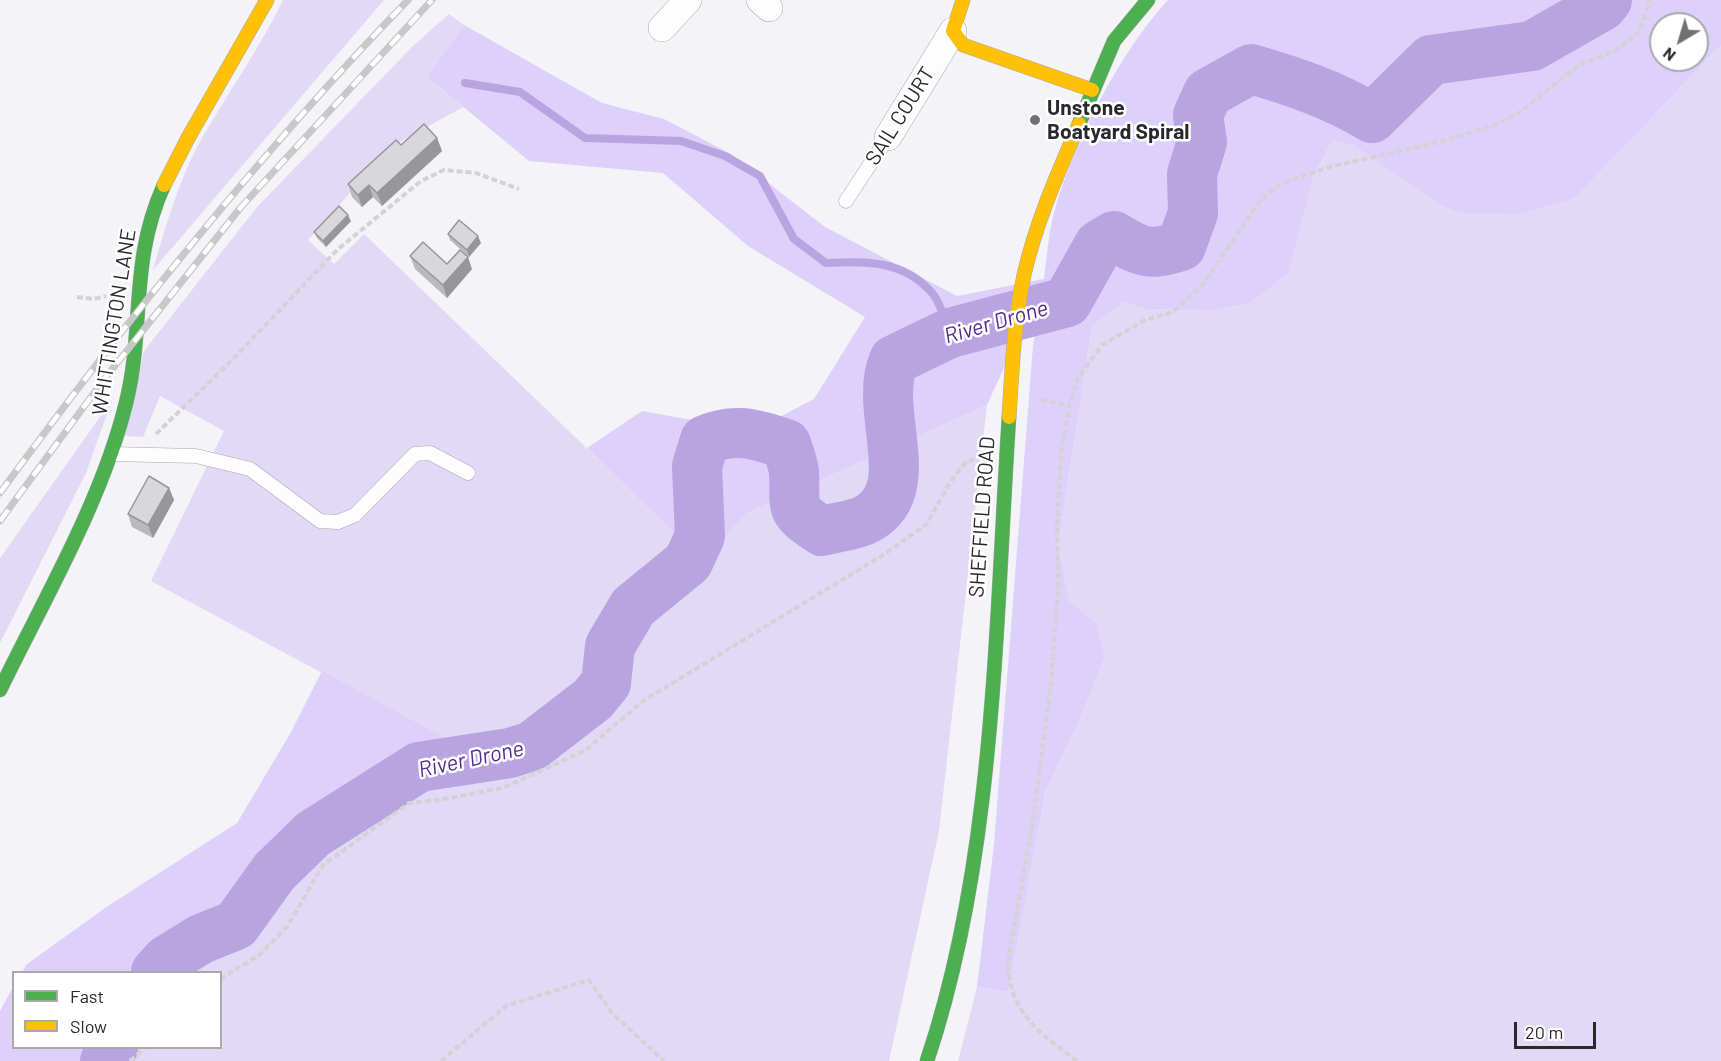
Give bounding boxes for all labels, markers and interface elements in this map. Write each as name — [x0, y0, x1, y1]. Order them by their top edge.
north arrow — [1649, 12, 1709, 72]
text: N — [1659, 44, 1679, 66]
street label: SAIL COURT — [860, 62, 940, 170]
place label: Unstone Boatyard Spiral — [1047, 95, 1189, 145]
marker: Unstone Boatyard Spiral — [1028, 113, 1042, 127]
street label: WHITTINGTON LANE — [87, 227, 141, 417]
water label: River Drone — [941, 295, 1051, 349]
street label: SHEFFIELD ROAD — [964, 436, 1000, 598]
water label: River Drone — [416, 735, 526, 783]
legend — [12, 971, 222, 1049]
text: Fast — [70, 985, 104, 1007]
scale bar — [1517, 1010, 1600, 1048]
text: Slow — [70, 1015, 107, 1037]
text: 20 m — [1525, 1021, 1563, 1043]

